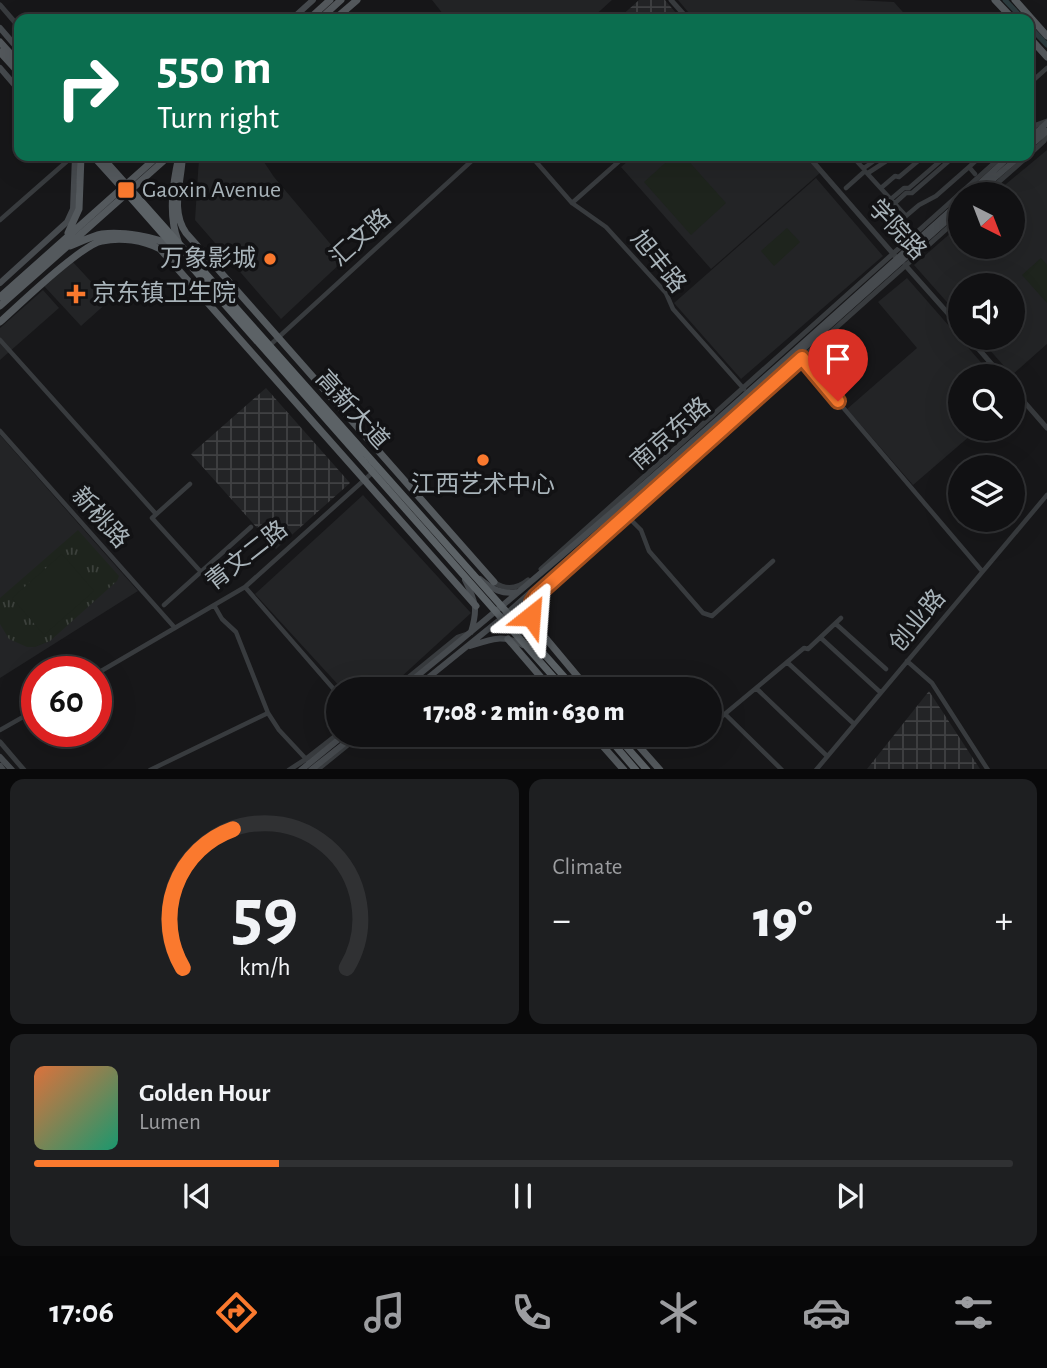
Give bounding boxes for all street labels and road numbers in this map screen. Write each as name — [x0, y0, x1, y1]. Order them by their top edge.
street label: 学院路 — [864, 194, 932, 265]
street label: 汇文路 — [325, 204, 396, 271]
street label: 旭丰路 — [626, 225, 692, 298]
street label: 高新大道 — [311, 365, 395, 454]
street label: 南京东路 — [626, 392, 715, 475]
street label: 新桃路 — [67, 482, 134, 553]
street label: 青文二路 — [201, 515, 292, 595]
street label: 创业路 — [884, 584, 950, 656]

